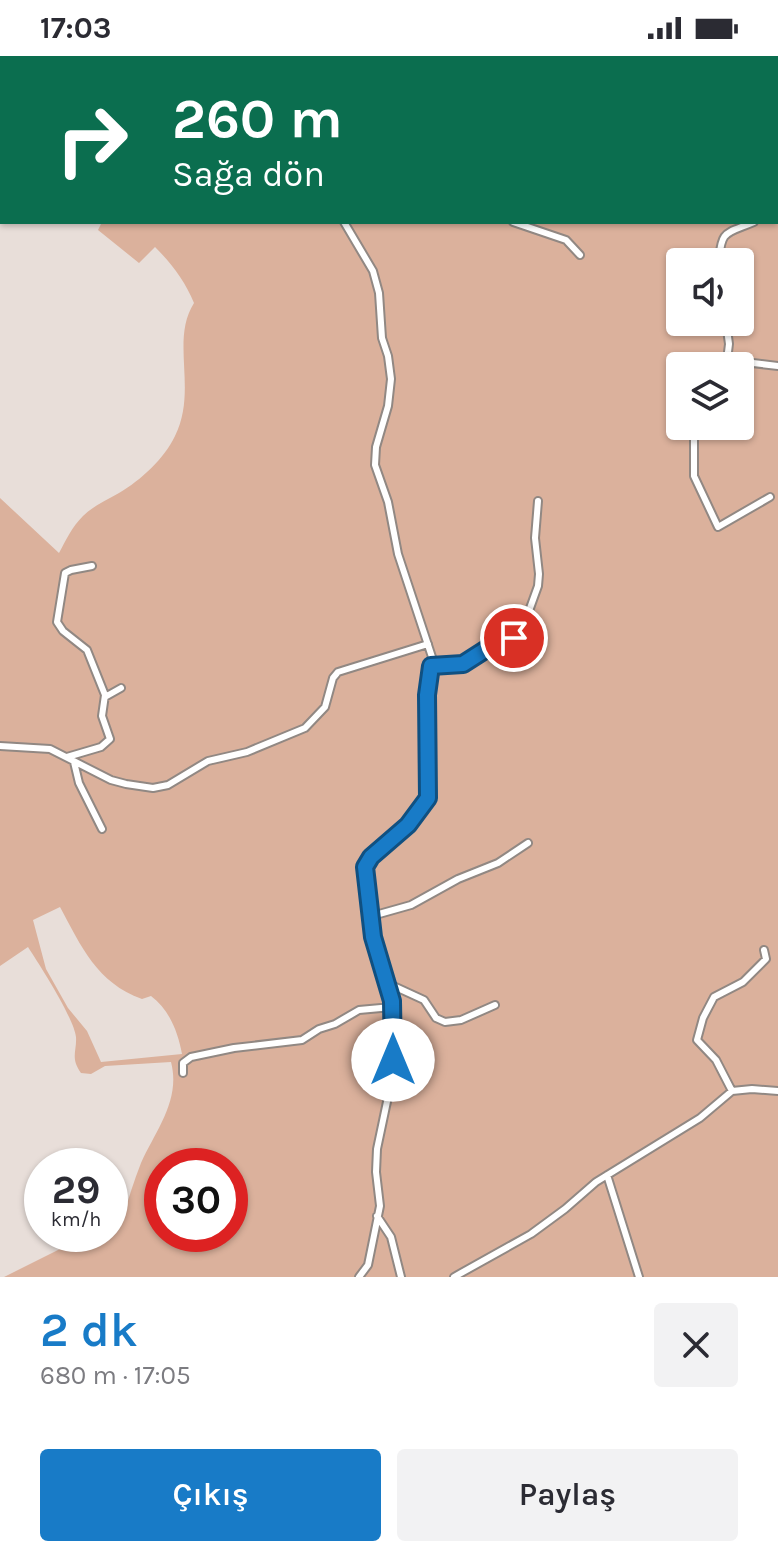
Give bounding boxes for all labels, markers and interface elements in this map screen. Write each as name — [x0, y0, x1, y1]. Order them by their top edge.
text: 17:03 — [40, 10, 111, 46]
text: 260 m — [172, 86, 343, 151]
icon: right — [40, 88, 144, 192]
text: Sağa dön — [172, 153, 325, 195]
map controls — [666, 248, 754, 440]
button: sound — [666, 248, 754, 336]
button: layers — [666, 352, 754, 440]
pin — [480, 604, 548, 672]
icon: arrive — [492, 616, 536, 660]
position arrow — [351, 1018, 435, 1102]
speed limit sign: 30 — [144, 1148, 248, 1252]
text: 29 — [52, 1166, 100, 1213]
text: km/h — [51, 1208, 101, 1231]
text: 2 dk — [40, 1302, 138, 1358]
button: close — [654, 1303, 738, 1387]
text: 680 m · 17:05 — [40, 1360, 191, 1391]
button: Çıkış — [40, 1449, 381, 1541]
button: Paylaş — [397, 1449, 738, 1541]

